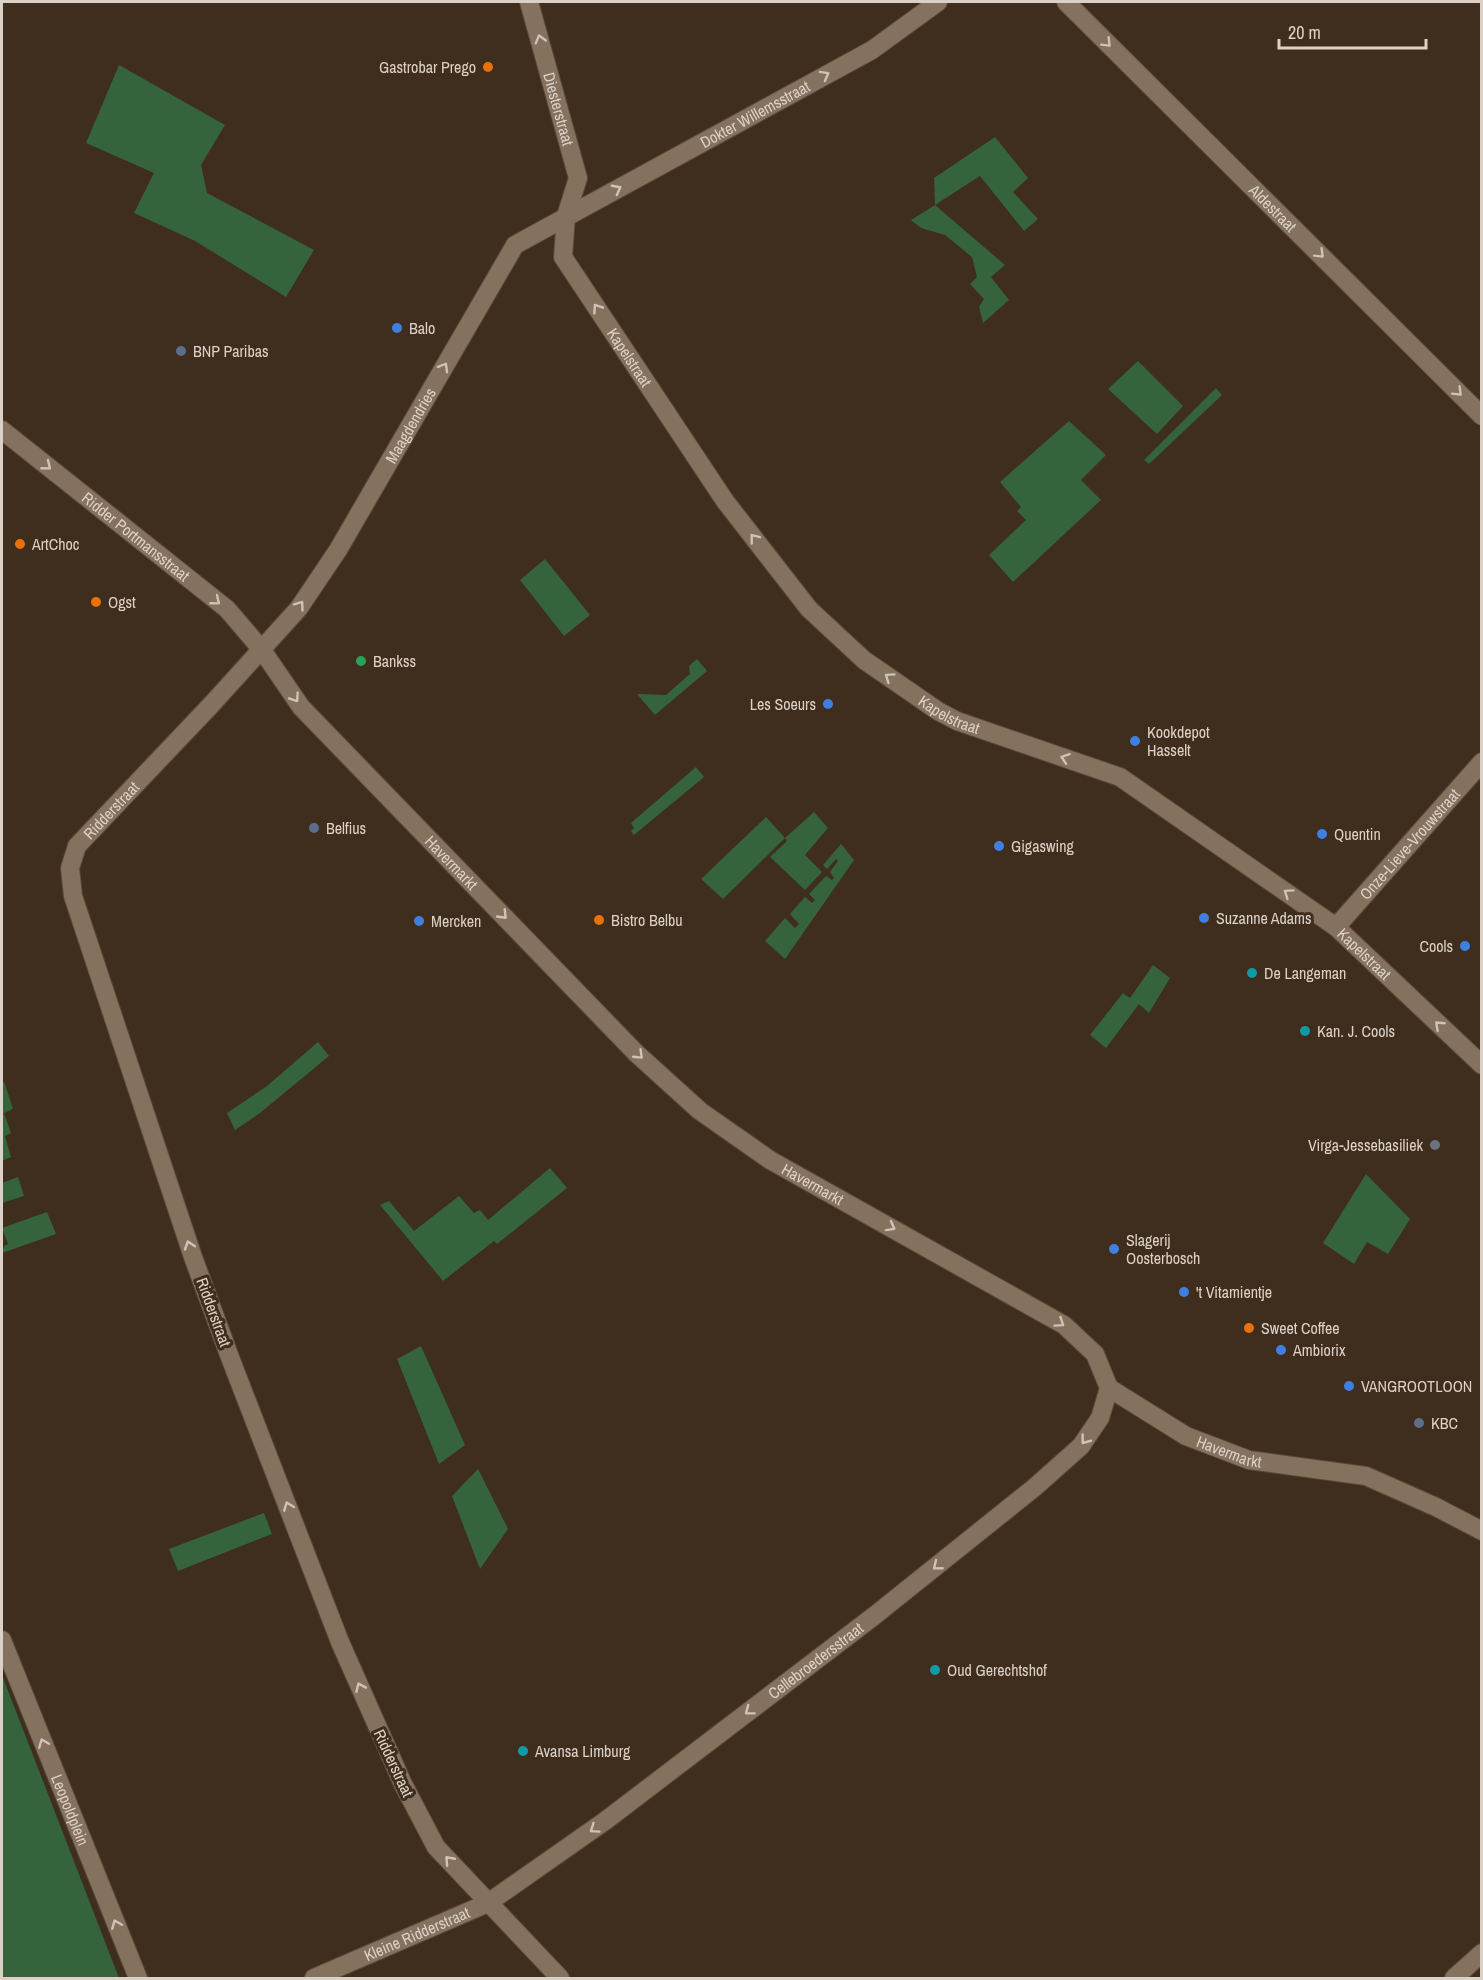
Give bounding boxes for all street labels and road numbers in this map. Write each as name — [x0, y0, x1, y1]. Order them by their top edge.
street label: Diesterstraat — [538, 70, 580, 148]
street label: Dokter Willemsstraat — [696, 75, 814, 153]
street label: Aldestraat — [1244, 179, 1302, 237]
street label: Kapelstraat — [602, 324, 657, 391]
street label: Maagdendries — [380, 384, 441, 467]
street label: Ridder Portmansstraat — [77, 487, 195, 586]
street label: Kapelstraat — [914, 690, 983, 739]
street label: Ridderstraat — [78, 776, 144, 844]
street label: Onze-Lieve-Vrouwstraat — [1354, 783, 1465, 904]
street label: Havermarkt — [420, 831, 483, 895]
street label: Kapelstraat — [1333, 923, 1396, 985]
street label: Havermarkt — [778, 1158, 848, 1210]
street label: Ridderstraat — [191, 1274, 237, 1350]
street label: Havermarkt — [1193, 1430, 1263, 1473]
street label: Cellebroedersstraat — [763, 1617, 868, 1704]
street label: Ridderstraat — [369, 1726, 419, 1801]
street label: Leopoldplein — [46, 1771, 95, 1849]
street label: Kleine Ridderstraat — [361, 1901, 473, 1966]

